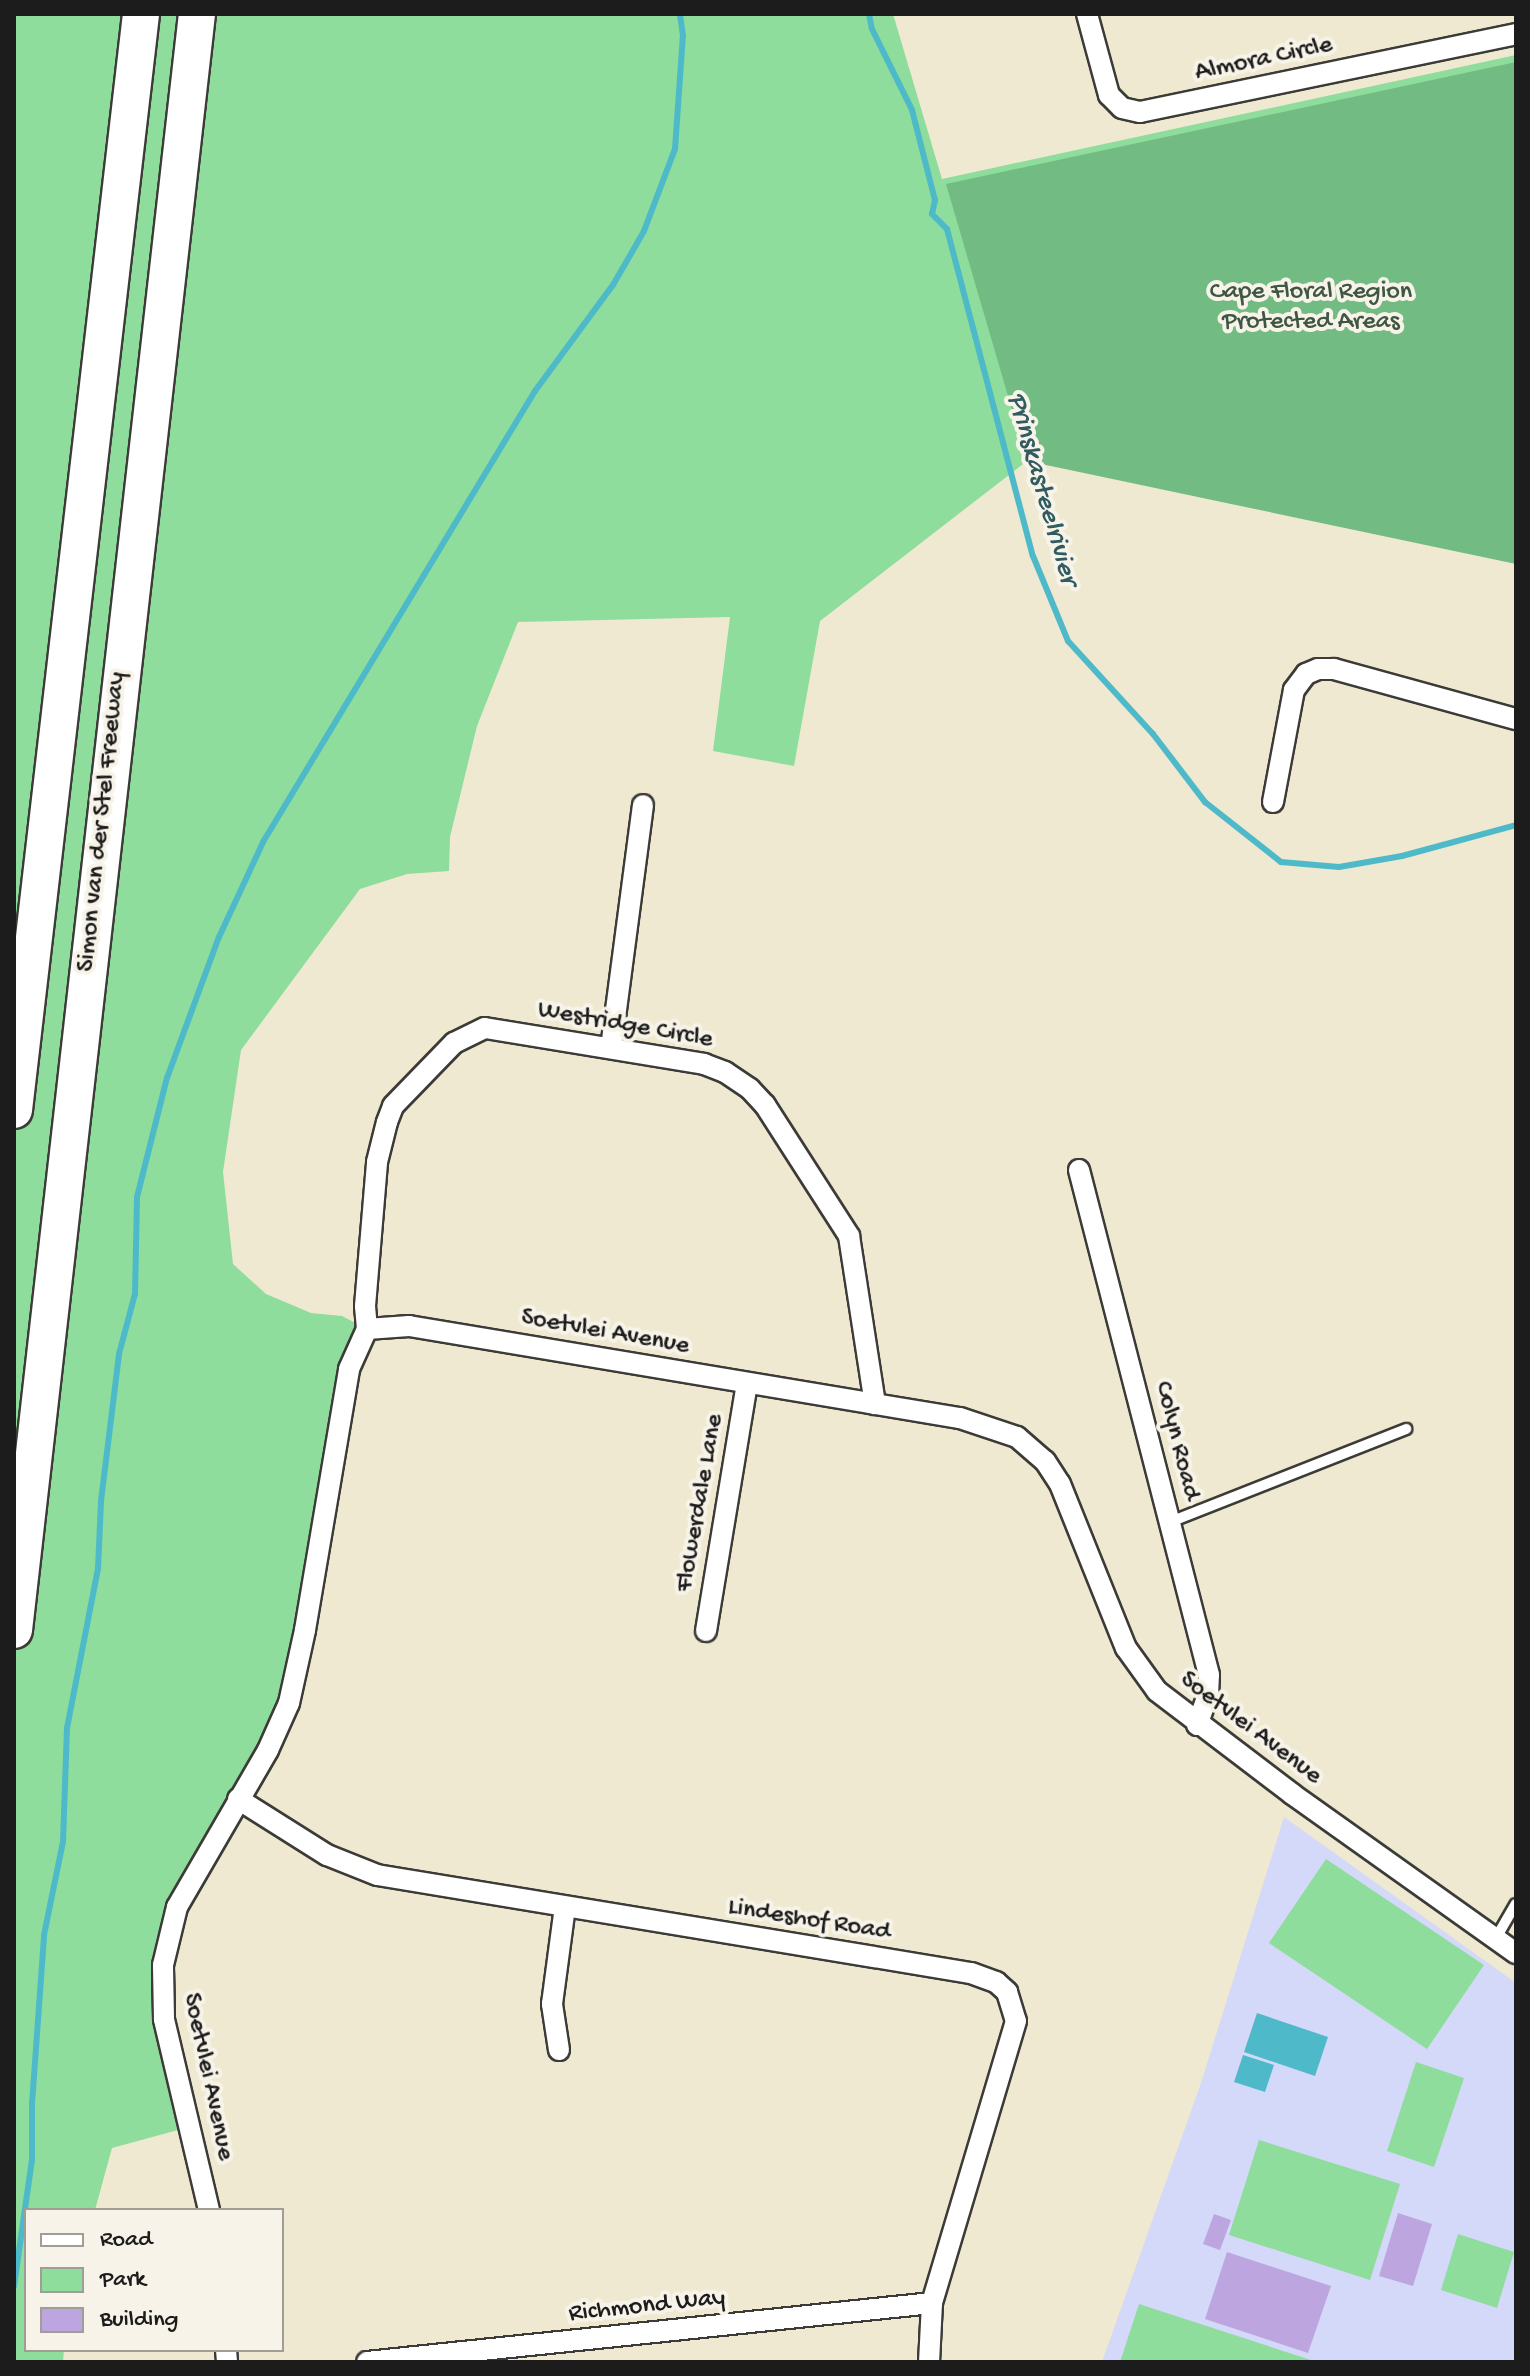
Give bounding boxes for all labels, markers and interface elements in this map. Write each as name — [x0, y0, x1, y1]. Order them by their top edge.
street label: Almora Circle — [1192, 30, 1336, 90]
park label: Cape Floral Region Protected Areas — [1210, 277, 1412, 338]
water label: Prinskasteelrivier — [997, 389, 1085, 589]
street label: Simon van der Stel Freeway — [72, 671, 134, 973]
street label: Westridge Circle — [535, 995, 715, 1057]
street label: Soetvlei Avenue — [518, 1303, 692, 1363]
street label: Colyn Road — [1146, 1378, 1206, 1504]
street label: Flowerdale Lane — [670, 1412, 732, 1594]
street label: Soetvlei Avenue — [1173, 1665, 1327, 1793]
street label: Lindeshof Road — [726, 1893, 892, 1949]
street label: Soetvlei Avenue — [174, 1991, 240, 2163]
legend — [24, 2208, 284, 2352]
text: Road — [100, 2226, 152, 2255]
text: Park — [100, 2266, 146, 2295]
street label: Richmond Way — [567, 2283, 727, 2331]
text: Building — [100, 2306, 178, 2335]

